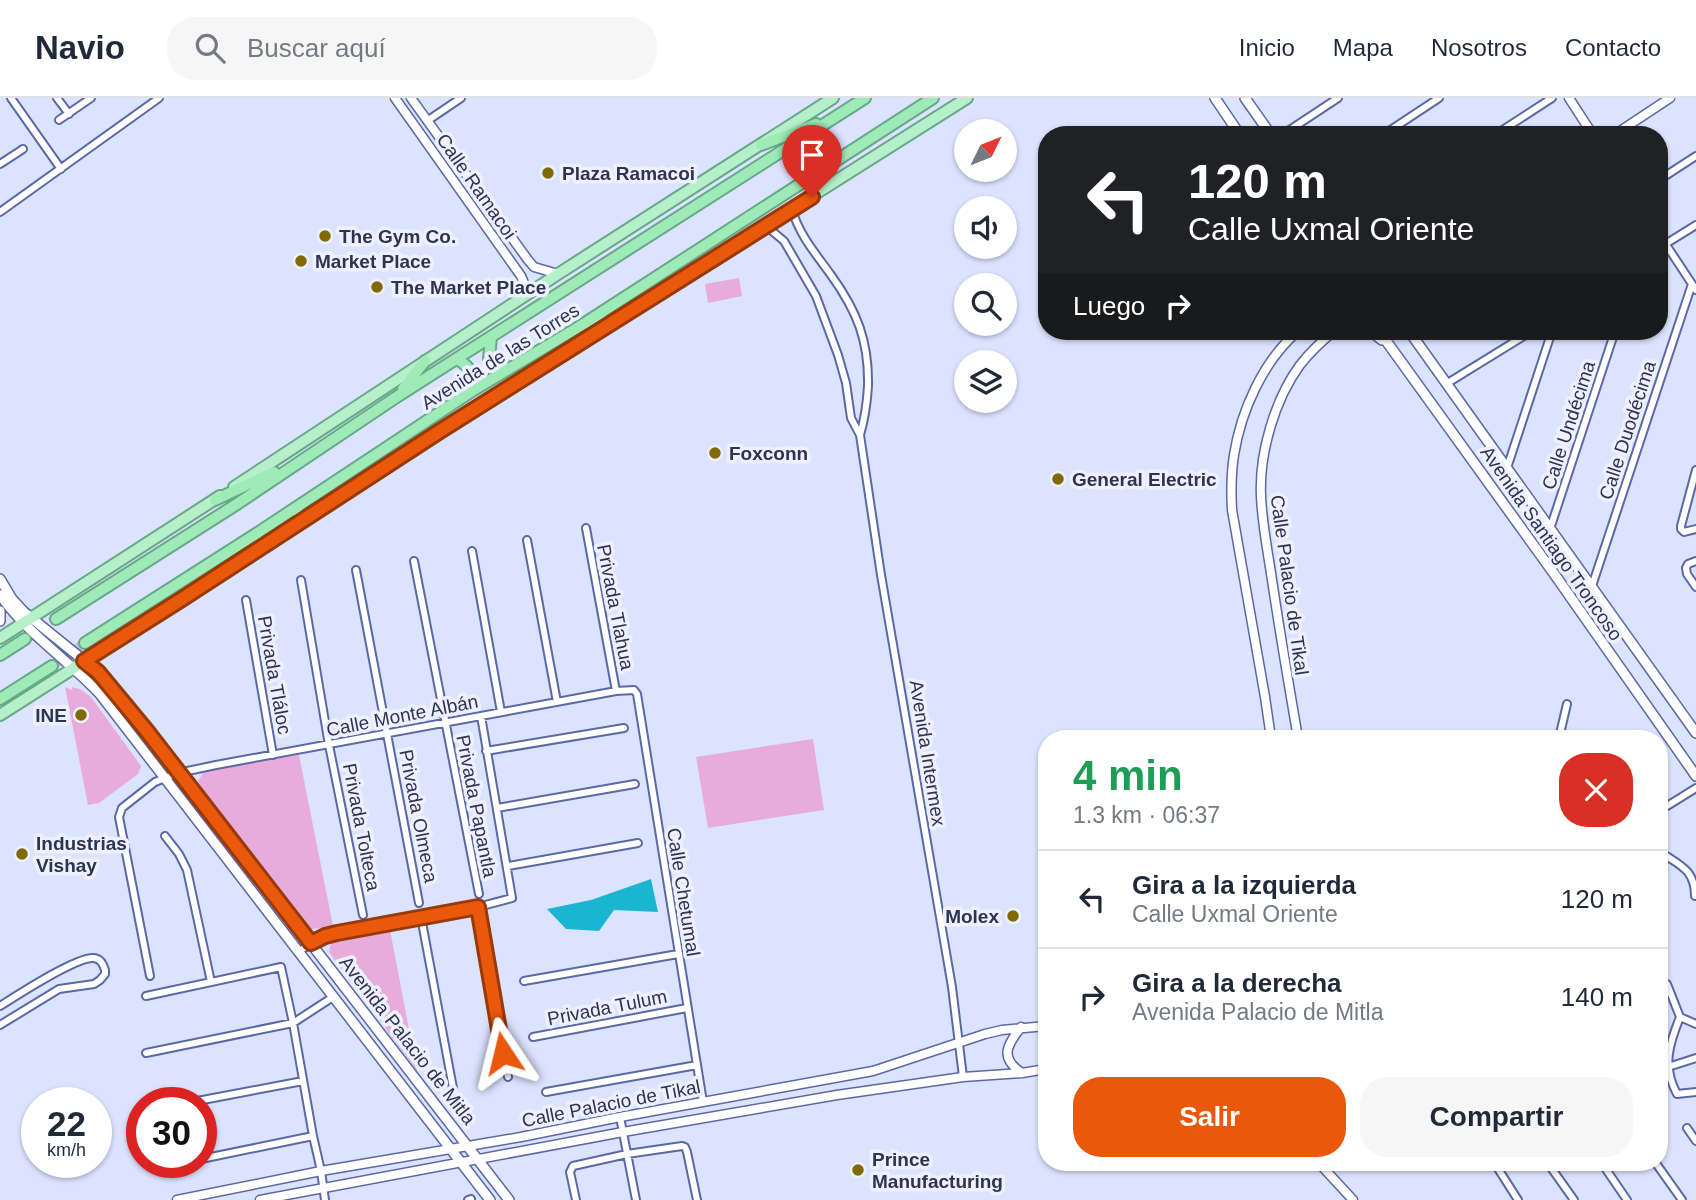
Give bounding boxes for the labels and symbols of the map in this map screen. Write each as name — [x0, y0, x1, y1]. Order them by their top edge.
north arrow — [954, 119, 1017, 182]
pin — [782, 125, 842, 197]
street label: Calle Ramacoi — [433, 130, 521, 243]
place label: Plaza Ramacoi — [562, 163, 695, 184]
marker: Plaza Ramacoi — [540, 165, 556, 181]
place label: The Gym Co. — [339, 226, 456, 247]
marker: The Gym Co. — [317, 228, 333, 244]
place label: Market Place — [315, 251, 431, 272]
marker: Market Place — [293, 253, 309, 269]
place label: The Market Place — [391, 277, 546, 298]
marker: The Market Place — [369, 279, 385, 295]
street label: Avenida de las Torres — [418, 299, 583, 414]
street label: Calle Undécima — [1538, 358, 1599, 492]
street label: Calle Duodécima — [1595, 358, 1660, 502]
street label: Avenida Santiago Troncoso — [1476, 442, 1627, 644]
place label: Foxconn — [729, 443, 808, 464]
marker: Foxconn — [707, 445, 723, 461]
place label: General Electric — [1072, 469, 1217, 490]
marker: General Electric — [1050, 471, 1066, 487]
street label: Calle Palacio de Tikal — [1266, 494, 1313, 676]
street label: Privada Tlahua — [593, 543, 638, 672]
street label: Privada Tláloc — [254, 614, 295, 736]
street label: Avenida Intermex — [906, 679, 949, 828]
street label: Calle Monte Albán — [324, 690, 480, 741]
place label: INE — [35, 705, 67, 726]
marker: INE — [73, 707, 89, 723]
street label: Privada Papantla — [452, 733, 501, 880]
street label: Privada Olmeca — [395, 748, 442, 885]
street label: Privada Tolteca — [339, 762, 384, 893]
street label: Calle Chetumal — [663, 826, 704, 958]
place label: Industrias Vishay — [36, 833, 127, 876]
marker: Industrias Vishay — [14, 846, 30, 862]
place label: Molex — [945, 906, 999, 927]
marker: Molex — [1005, 908, 1021, 924]
street label: Avenida Palacio de Mitla — [335, 952, 480, 1129]
street label: Privada Tulum — [545, 986, 669, 1029]
position arrow — [466, 1016, 540, 1090]
street label: Calle Palacio de Tikal — [520, 1076, 702, 1131]
speed limit sign: 30 — [126, 1087, 217, 1178]
place label: Prince Manufacturing — [872, 1149, 1003, 1192]
marker: Prince Manufacturing — [850, 1162, 866, 1178]

